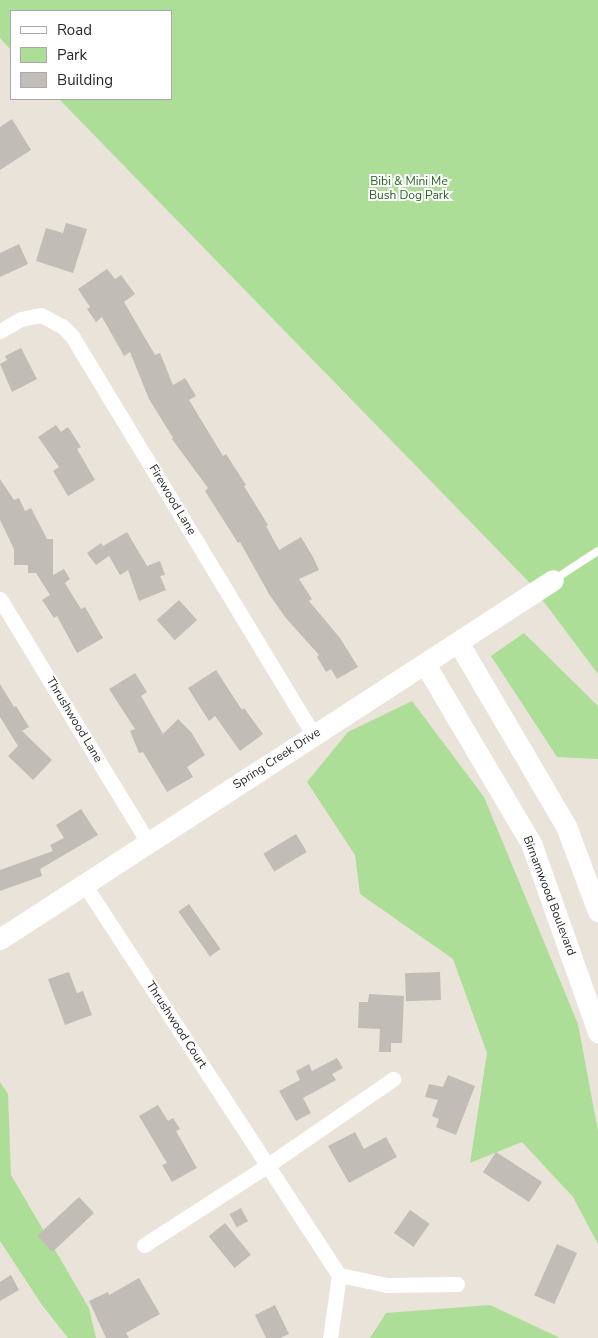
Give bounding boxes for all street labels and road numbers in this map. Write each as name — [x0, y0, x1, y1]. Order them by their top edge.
street label: Firewood Lane — [145, 462, 199, 538]
street label: Thrushwood Lane — [43, 675, 105, 765]
street label: Spring Creek Drive — [231, 725, 323, 793]
street label: Birnamwood Boulevard — [520, 834, 578, 958]
street label: Thrushwood Court — [142, 979, 210, 1071]

